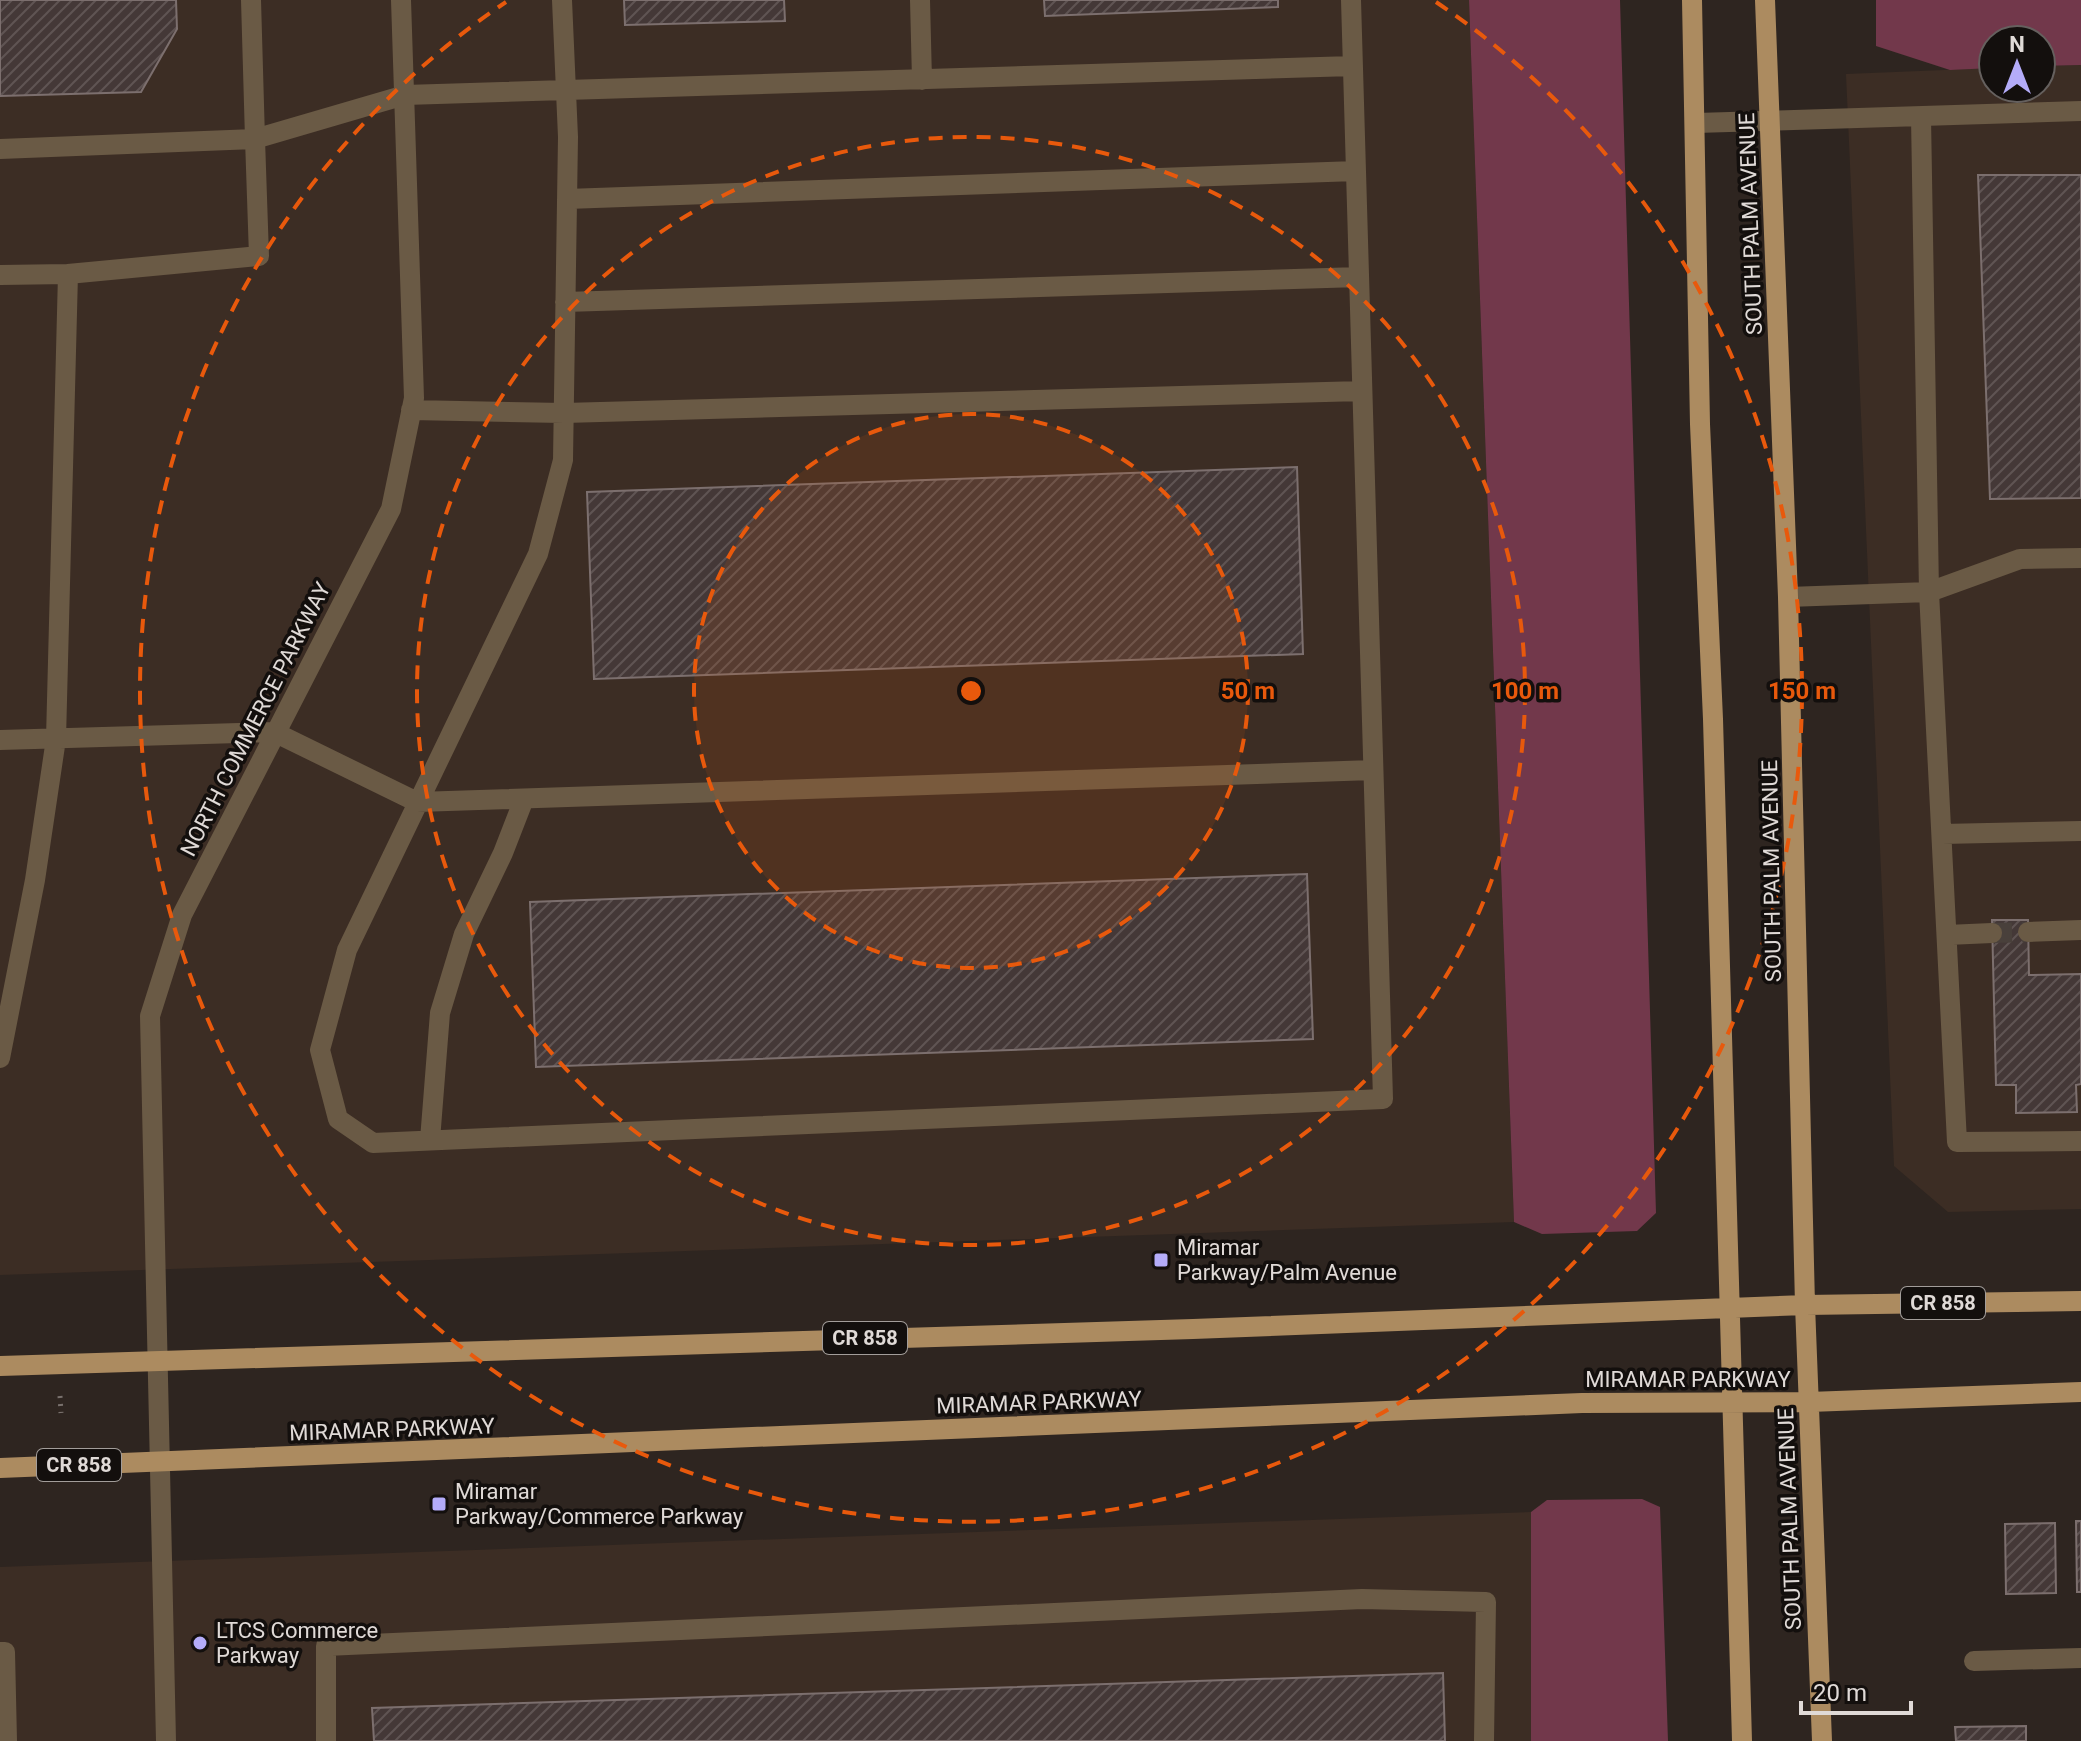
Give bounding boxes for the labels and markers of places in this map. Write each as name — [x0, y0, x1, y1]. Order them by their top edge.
centre of rings — [957, 677, 985, 705]
place label: Miramar Parkway/Palm Avenue — [1177, 1235, 1397, 1285]
marker: Miramar Parkway/Palm Avenue — [1152, 1251, 1170, 1269]
place label: Miramar Parkway/Commerce Parkway — [455, 1479, 744, 1529]
marker: Miramar Parkway/Commerce Parkway — [430, 1495, 448, 1513]
place label: LTCS Commerce Parkway — [216, 1618, 378, 1668]
marker: LTCS Commerce Parkway — [191, 1634, 209, 1652]

